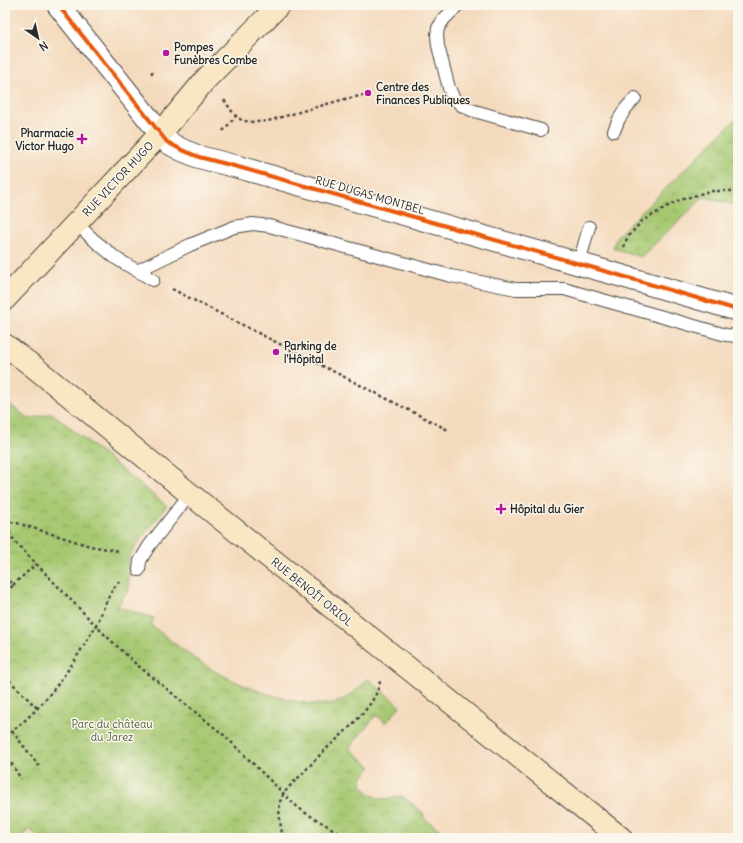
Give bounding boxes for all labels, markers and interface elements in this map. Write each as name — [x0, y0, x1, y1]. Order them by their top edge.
north arrow — [18, 18, 58, 58]
text: N — [37, 38, 51, 54]
place label: Pompes Funèbres Combe — [174, 40, 257, 67]
marker: Pompes Funèbres Combe — [161, 48, 171, 58]
place label: Centre des Finances Publiques — [376, 80, 470, 108]
marker: Centre des Finances Publiques — [363, 88, 373, 98]
place label: Pharmacie Victor Hugo — [15, 126, 74, 154]
marker: Pharmacie Victor Hugo — [77, 134, 87, 144]
street label: RUE VICTOR HUGO — [80, 138, 156, 220]
street label: RUE DUGAS MONTBEL — [314, 173, 426, 217]
place label: Parking de l'Hôpital — [284, 339, 337, 367]
marker: Parking de l'Hôpital — [271, 347, 281, 357]
place label: Hôpital du Gier — [510, 502, 585, 517]
marker: Hôpital du Gier — [495, 503, 507, 515]
street label: RUE BENOÎT ORIOL — [268, 554, 356, 629]
park label: Parc du château du Jarez — [71, 717, 153, 744]

